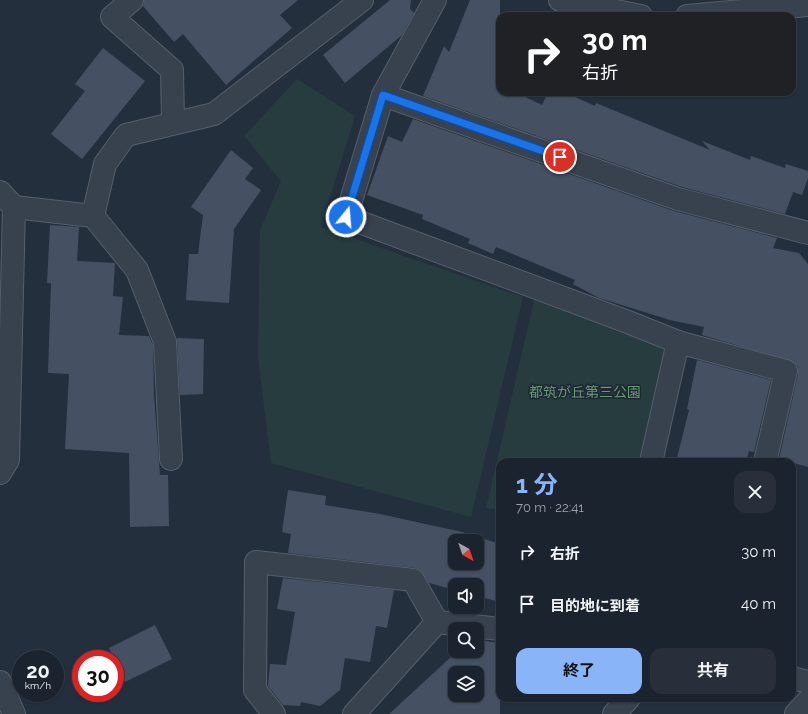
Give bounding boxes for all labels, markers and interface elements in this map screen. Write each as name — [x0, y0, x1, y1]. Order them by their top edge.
text: 30 m — [582, 24, 648, 57]
icon: right — [516, 28, 568, 80]
text: 右折 — [582, 62, 618, 83]
pin — [543, 140, 577, 174]
icon: arrive — [549, 146, 571, 168]
position arrow — [325, 196, 367, 238]
park label: 都筑が丘第三公園 — [529, 384, 641, 400]
text: 1 分 — [516, 470, 558, 499]
button: close — [734, 471, 776, 513]
text: 70 m · 22:41 — [516, 500, 584, 515]
north arrow — [448, 534, 484, 570]
map controls — [448, 534, 484, 702]
icon: right — [516, 541, 538, 563]
text: 30 m — [741, 543, 776, 561]
text: 右折 — [550, 545, 580, 563]
button: sound — [448, 578, 484, 614]
icon: arrive — [516, 593, 538, 615]
text: 40 m — [741, 595, 776, 613]
text: 目的地に到着 — [550, 597, 640, 615]
button: search — [448, 622, 484, 658]
button: 終了 — [516, 648, 642, 694]
button: 共有 — [650, 648, 776, 694]
speed limit sign: 30 — [72, 650, 124, 702]
text: 20 — [26, 659, 50, 683]
button: layers — [448, 666, 484, 702]
text: km/h — [25, 680, 51, 691]

